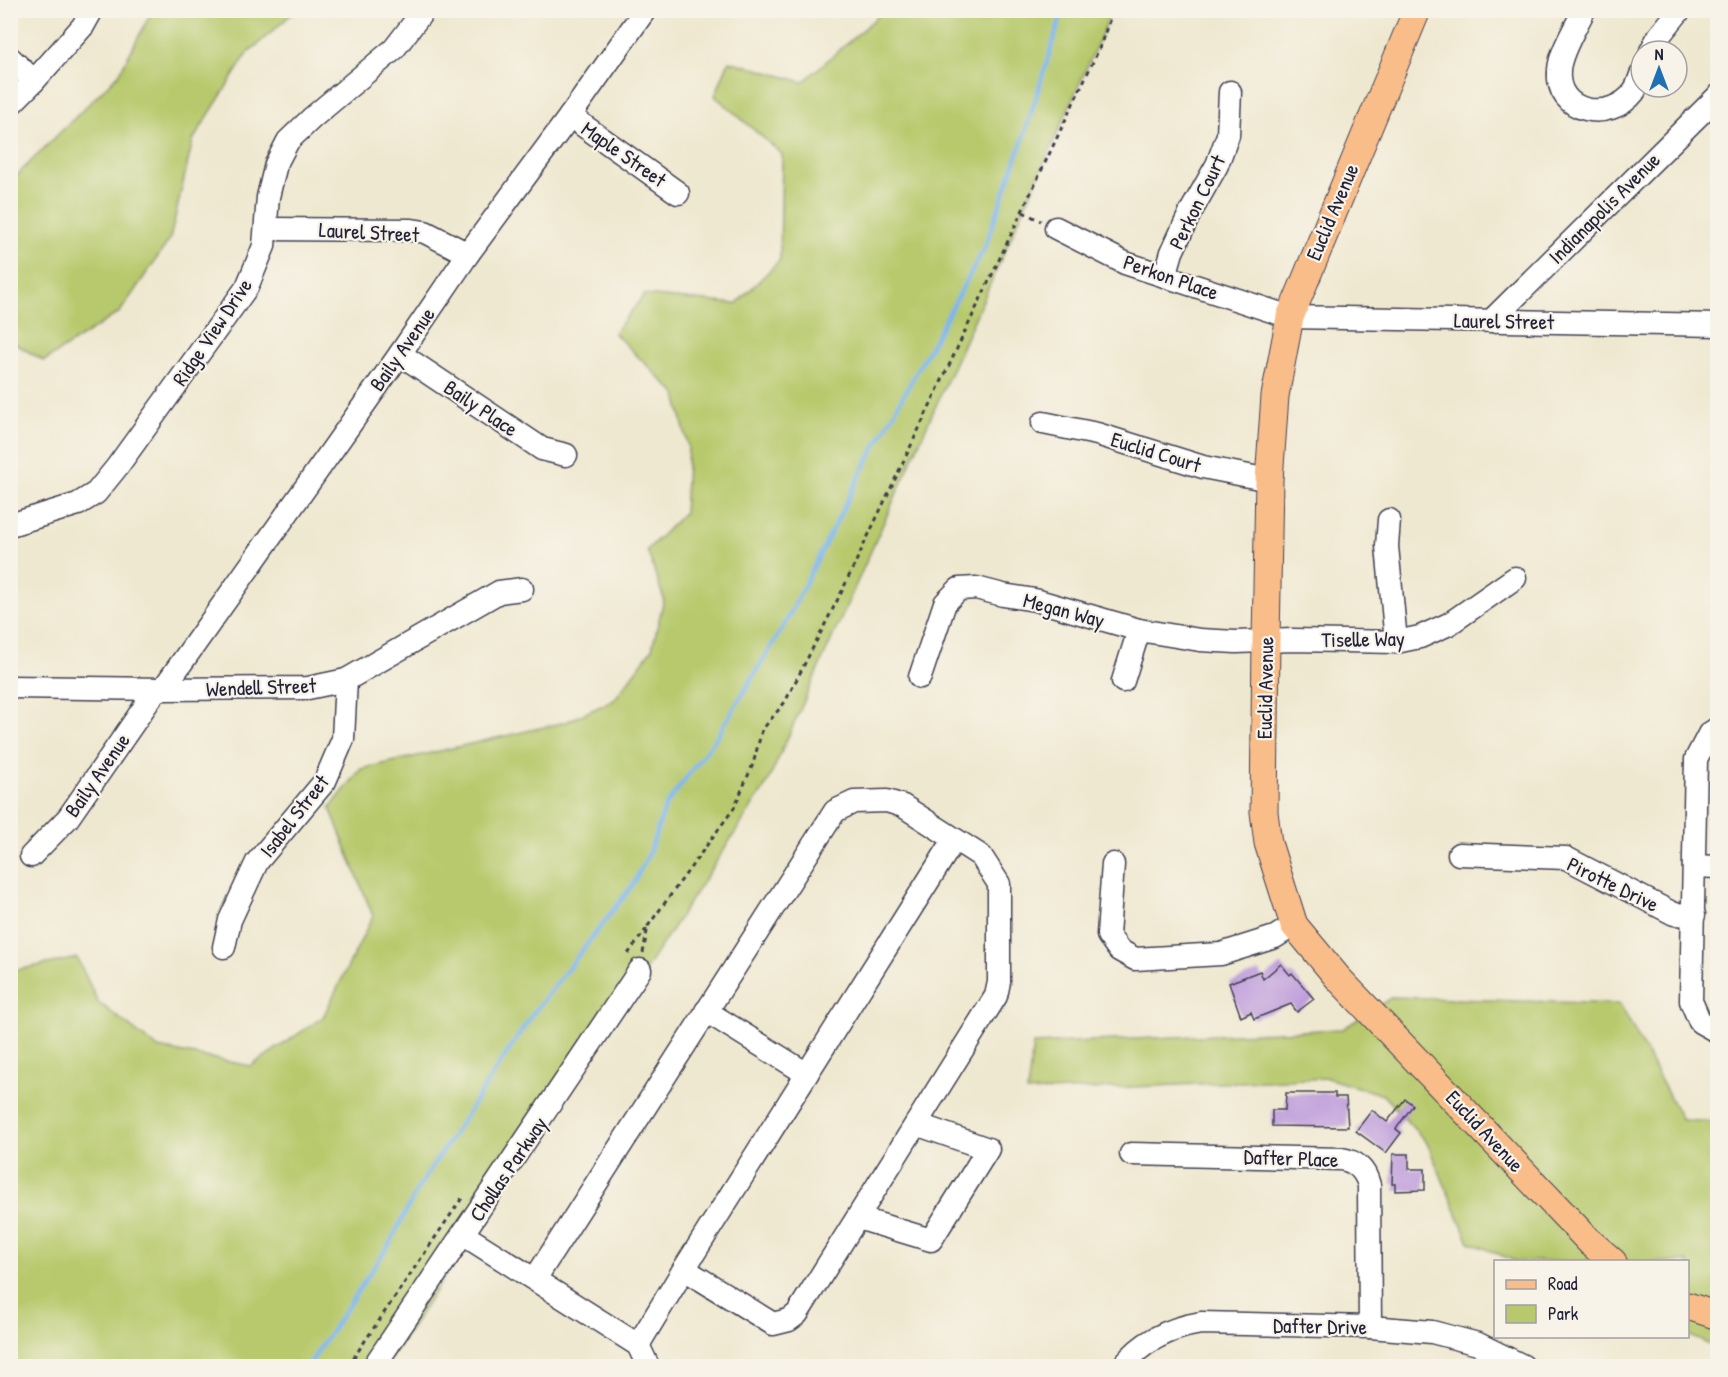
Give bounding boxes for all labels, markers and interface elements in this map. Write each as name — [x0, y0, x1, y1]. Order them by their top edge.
north arrow — [1629, 39, 1689, 99]
text: N — [1655, 43, 1664, 65]
street label: Maple Street — [576, 114, 673, 194]
street label: Indianapolis Avenue — [1542, 146, 1666, 270]
street label: Perkon Court — [1162, 149, 1233, 254]
street label: Euclid Avenue — [1299, 159, 1365, 265]
street label: Laurel Street — [318, 215, 421, 249]
street label: Perkon Place — [1120, 247, 1222, 307]
street label: Ridge View Drive — [165, 273, 259, 391]
street label: Baily Avenue — [363, 301, 441, 397]
street label: Laurel Street — [1454, 306, 1555, 336]
street label: Baily Place — [438, 373, 524, 443]
street label: Euclid Court — [1107, 425, 1205, 480]
street label: Megan Way — [1020, 585, 1108, 635]
street label: Tiselle Way — [1321, 624, 1405, 654]
street label: Euclid Avenue — [1250, 637, 1280, 739]
street label: Wendell Street — [205, 671, 317, 703]
street label: Baily Avenue — [58, 727, 136, 823]
street label: Isabel Street — [253, 768, 336, 863]
street label: Pirotte Drive — [1562, 849, 1664, 919]
street label: Euclid Avenue — [1439, 1084, 1531, 1178]
street label: Chollas Parkway — [462, 1111, 554, 1227]
street label: Dafter Place — [1243, 1142, 1339, 1174]
legend — [1494, 1260, 1689, 1338]
text: Road — [1548, 1271, 1578, 1296]
text: Park — [1548, 1301, 1579, 1326]
street label: Dafter Drive — [1273, 1311, 1367, 1341]

